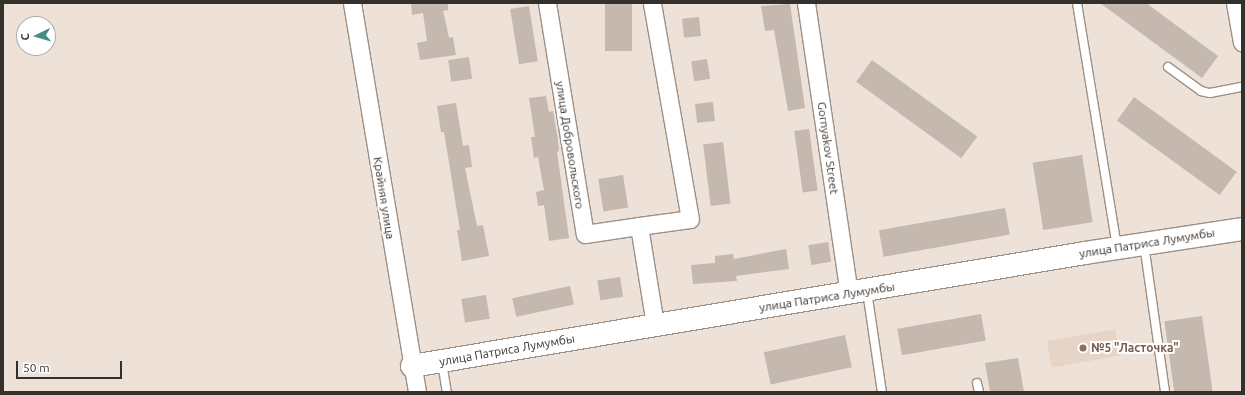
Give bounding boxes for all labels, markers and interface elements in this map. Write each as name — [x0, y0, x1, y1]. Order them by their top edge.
north arrow — [16, 16, 56, 56]
text: С — [19, 33, 31, 41]
street label: улица Добровольского — [553, 80, 587, 210]
street label: Gornyakov Street — [814, 101, 842, 195]
street label: Крайняя улица — [370, 156, 398, 240]
street label: улица Патриса Лумумбы — [1078, 225, 1216, 261]
street label: улица Патриса Лумумбы — [758, 279, 896, 315]
street label: улица Патриса Лумумбы — [438, 331, 576, 369]
place label: №5 "Ласточка" — [1091, 341, 1179, 355]
marker: №5 "Ласточка" — [1078, 343, 1088, 353]
scale bar — [18, 353, 124, 379]
text: 50 m — [23, 361, 50, 374]

